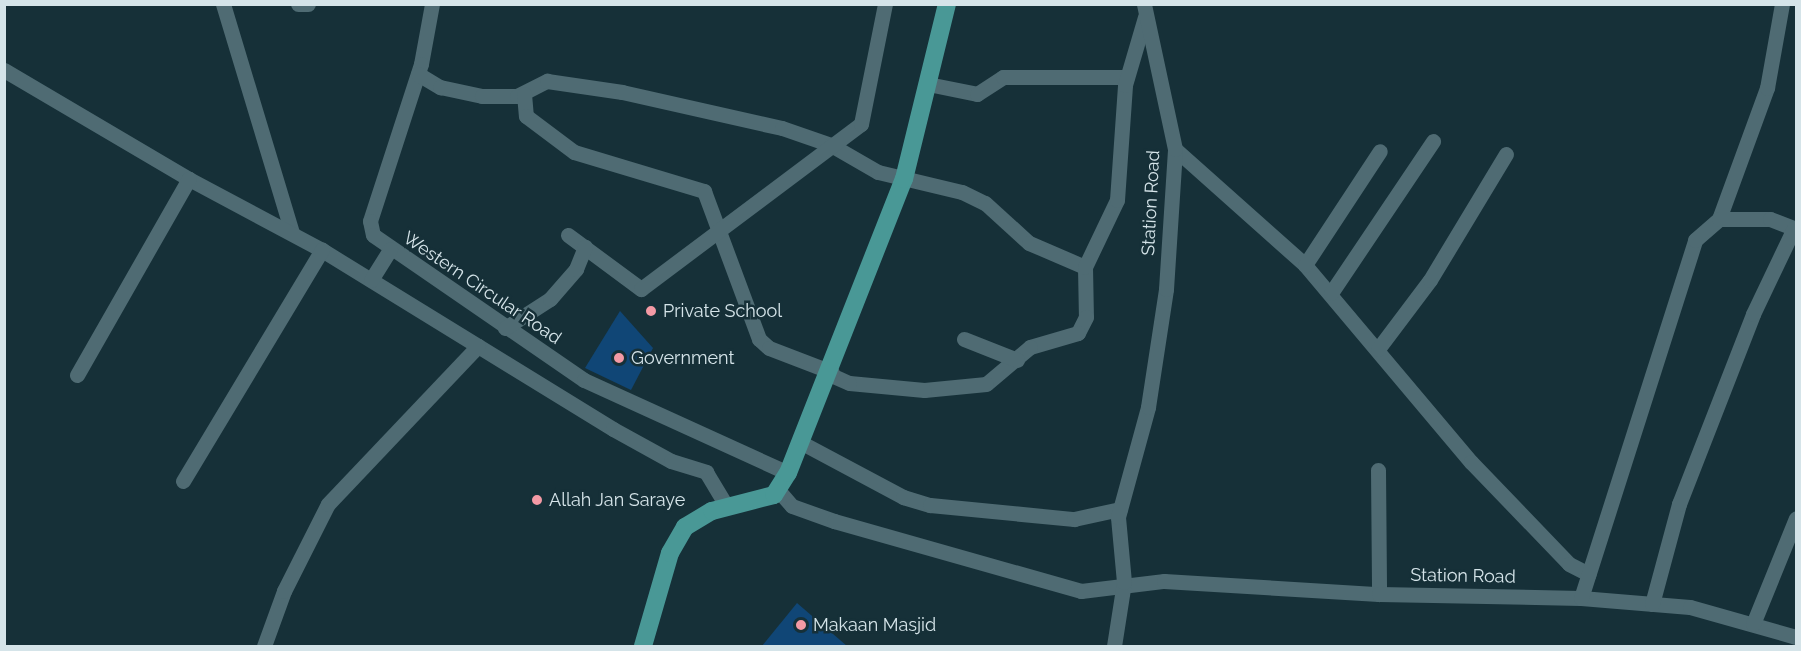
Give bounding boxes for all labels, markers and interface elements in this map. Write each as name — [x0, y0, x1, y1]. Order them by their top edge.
street label: Station Road — [1137, 150, 1165, 256]
street label: Western Circular Road — [399, 227, 565, 349]
place label: Private School — [663, 300, 782, 322]
marker: Private School — [644, 304, 658, 318]
place label: Government — [631, 347, 734, 369]
marker: Government — [612, 351, 626, 365]
place label: Allah Jan Saraye — [549, 489, 686, 511]
marker: Allah Jan Saraye — [530, 493, 544, 507]
street label: Station Road — [1410, 564, 1516, 588]
place label: Makaan Masjid — [813, 614, 936, 636]
marker: Makaan Masjid — [794, 618, 808, 632]

